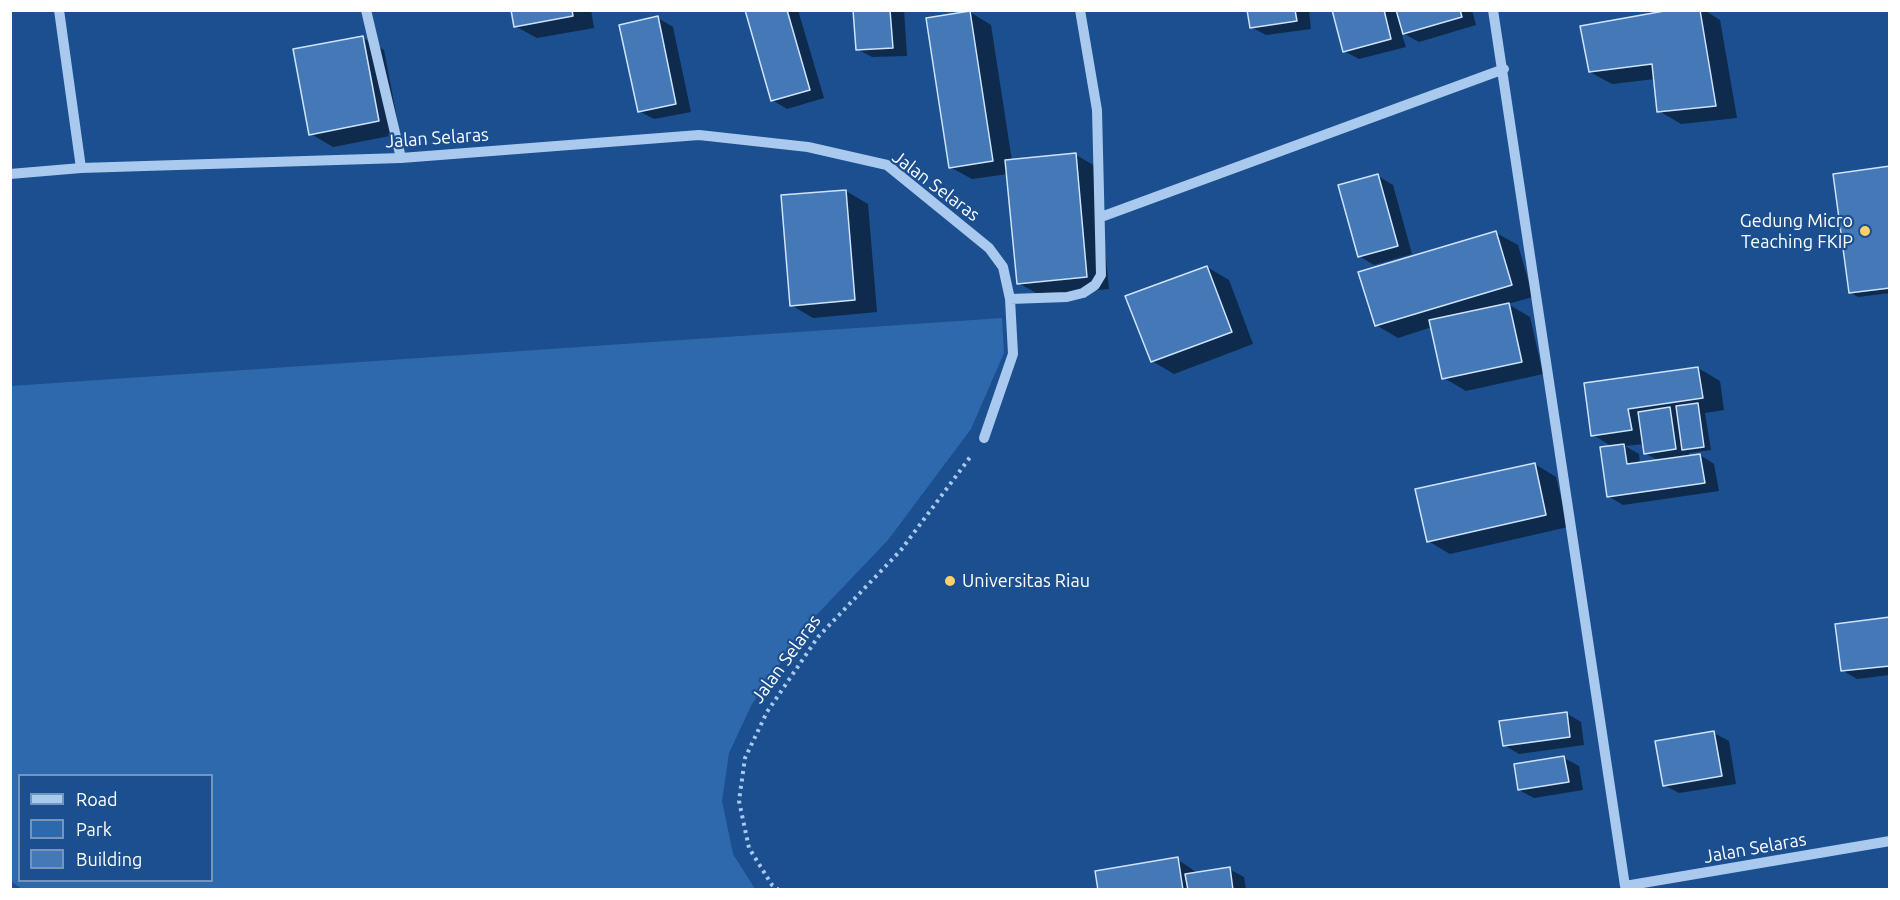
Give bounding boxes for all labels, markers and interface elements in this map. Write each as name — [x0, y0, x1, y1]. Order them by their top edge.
street label: Jalan Selaras — [384, 124, 490, 152]
street label: Jalan Selaras — [888, 146, 984, 226]
place label: Gedung Micro Teaching FKIP — [1740, 210, 1853, 252]
marker: Gedung Micro Teaching FKIP — [1858, 224, 1872, 238]
place label: Universitas Riau — [962, 570, 1090, 592]
marker: Universitas Riau — [943, 574, 957, 588]
street label: Jalan Selaras — [747, 611, 825, 707]
legend — [18, 774, 213, 882]
text: Road — [76, 789, 118, 809]
text: Park — [76, 819, 112, 839]
street label: Jalan Selaras — [1702, 828, 1808, 868]
text: Building — [76, 849, 142, 869]

